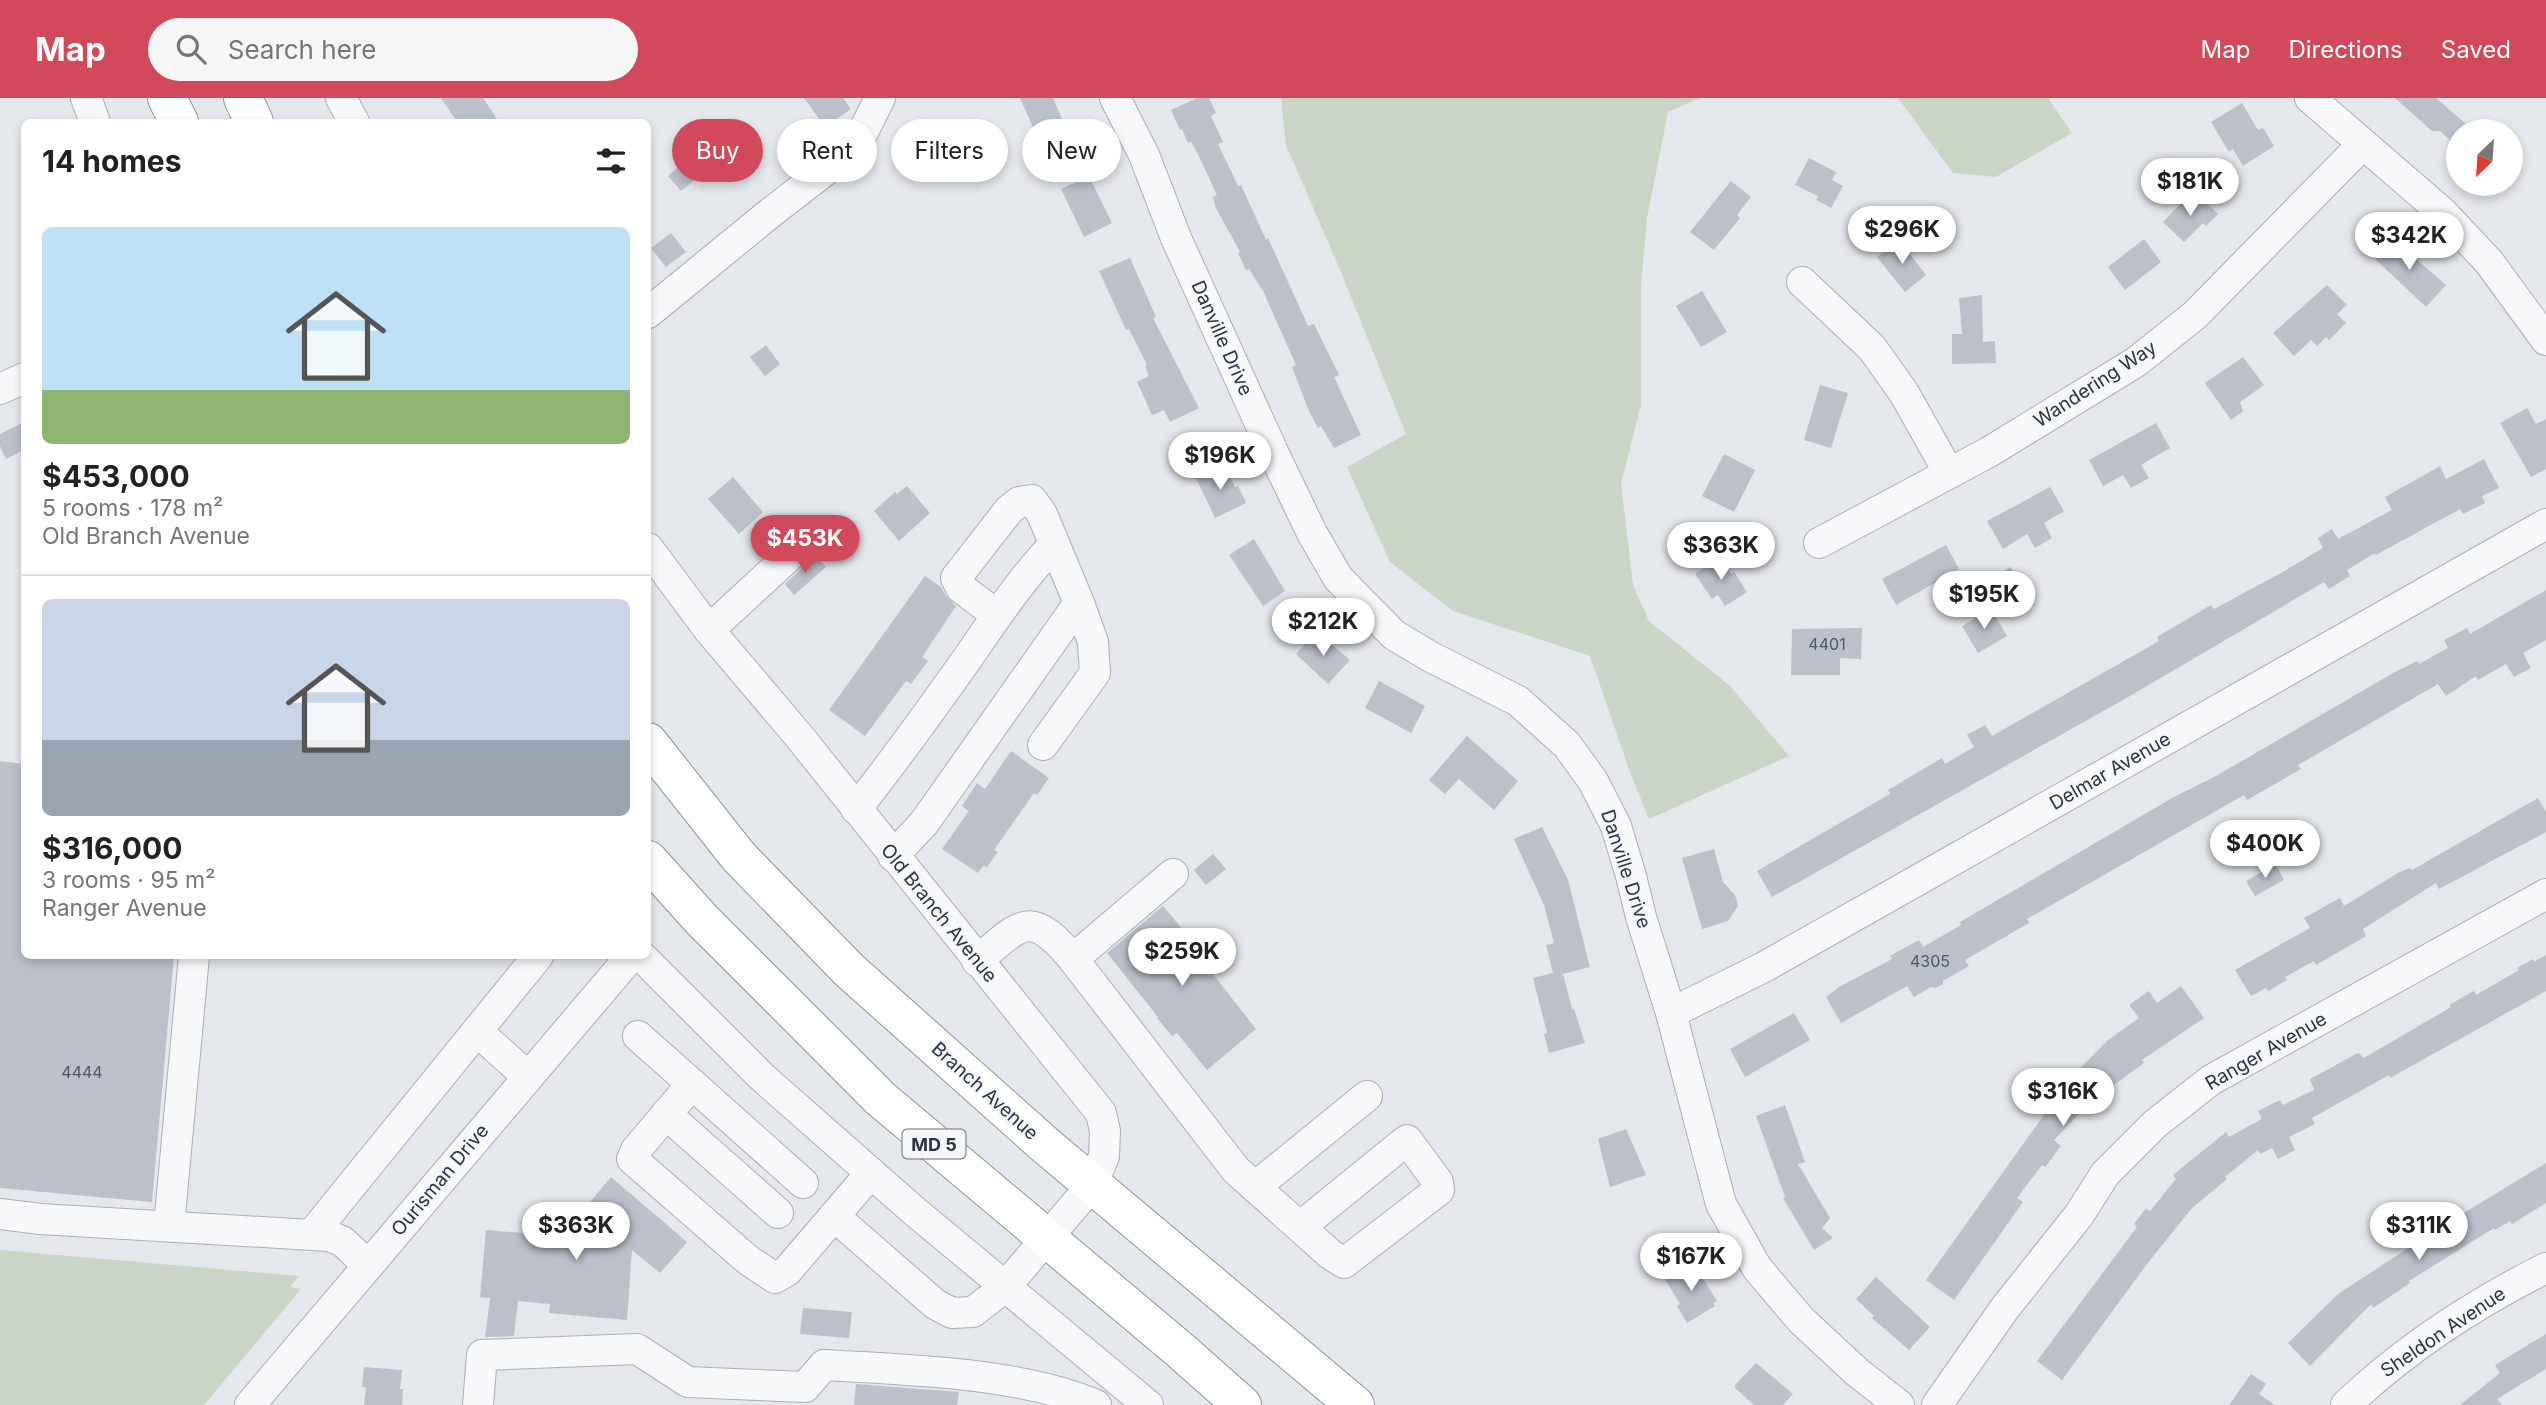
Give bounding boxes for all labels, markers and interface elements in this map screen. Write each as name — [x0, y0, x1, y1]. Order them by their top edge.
search box — [148, 18, 638, 81]
text: Map — [35, 29, 106, 69]
icon: search — [172, 30, 210, 68]
text: Search here — [228, 34, 376, 65]
text: Map — [2201, 35, 2250, 64]
text: Directions — [2288, 35, 2403, 64]
text: Saved — [2441, 35, 2511, 64]
chip: Buy — [672, 119, 763, 182]
chip: Rent — [777, 119, 877, 182]
chip: Filters — [891, 119, 1008, 182]
chip: New — [1022, 119, 1121, 182]
north arrow — [2446, 119, 2524, 196]
map controls — [2446, 119, 2523, 196]
icon: filters — [592, 142, 630, 180]
text: 14 homes — [42, 143, 181, 179]
pin: $181K — [2141, 158, 2239, 218]
text: $181K — [2157, 167, 2223, 195]
pin: $296K — [1853, 206, 1951, 266]
pin: $342K — [2360, 212, 2458, 272]
text: $296K — [1864, 215, 1940, 243]
text: $342K — [2371, 221, 2447, 249]
icon: home — [273, 273, 399, 399]
street label: Danville Drive — [1186, 277, 1258, 399]
street label: Wandering Way — [2029, 336, 2161, 432]
pin: $196K — [1171, 432, 1269, 492]
text: $196K — [1184, 441, 1256, 469]
text: $453,000 — [42, 458, 190, 494]
text: 5 rooms · 178 m² — [42, 494, 223, 522]
pin: $453K — [756, 516, 854, 575]
text: Old Branch Avenue — [42, 522, 250, 550]
pin: $363K — [1672, 522, 1770, 582]
text: $453K — [767, 524, 843, 552]
text: $363K — [1683, 531, 1759, 559]
pin: $195K — [1935, 572, 2033, 631]
text: $195K — [1948, 580, 2020, 608]
pin: $212K — [1274, 598, 1372, 658]
text: $212K — [1288, 607, 1358, 635]
house number: 4401 — [1808, 634, 1846, 654]
icon: home — [273, 645, 399, 771]
street label: Delmar Avenue — [2045, 727, 2175, 815]
street label: Danville Drive — [1596, 807, 1656, 931]
pin: $400K — [2216, 820, 2314, 880]
text: $400K — [2226, 829, 2304, 857]
text: $316,000 — [42, 830, 182, 866]
street label: Old Branch Avenue — [876, 839, 1002, 987]
text: 3 rooms · 95 m² — [42, 866, 215, 894]
text: Ranger Avenue — [42, 894, 207, 922]
pin: $259K — [1133, 928, 1231, 988]
text: $259K — [1144, 937, 1220, 965]
house number: 4305 — [1910, 951, 1950, 971]
street label: Ranger Avenue — [2201, 1007, 2331, 1095]
street label: Branch Avenue — [927, 1037, 1043, 1145]
house number: 4444 — [61, 1062, 103, 1082]
pin: $316K — [2014, 1068, 2112, 1128]
text: $316K — [2027, 1077, 2099, 1105]
street label: Ourisman Drive — [387, 1119, 493, 1241]
road number: MD 5 — [902, 1129, 965, 1158]
pin: $363K — [527, 1202, 625, 1262]
pin: $311K — [2370, 1202, 2468, 1262]
text: $363K — [538, 1211, 614, 1239]
text: $311K — [2386, 1211, 2452, 1239]
pin: $167K — [1642, 1234, 1740, 1293]
text: $167K — [1656, 1242, 1726, 1270]
street label: Sheldon Avenue — [2376, 1282, 2510, 1382]

